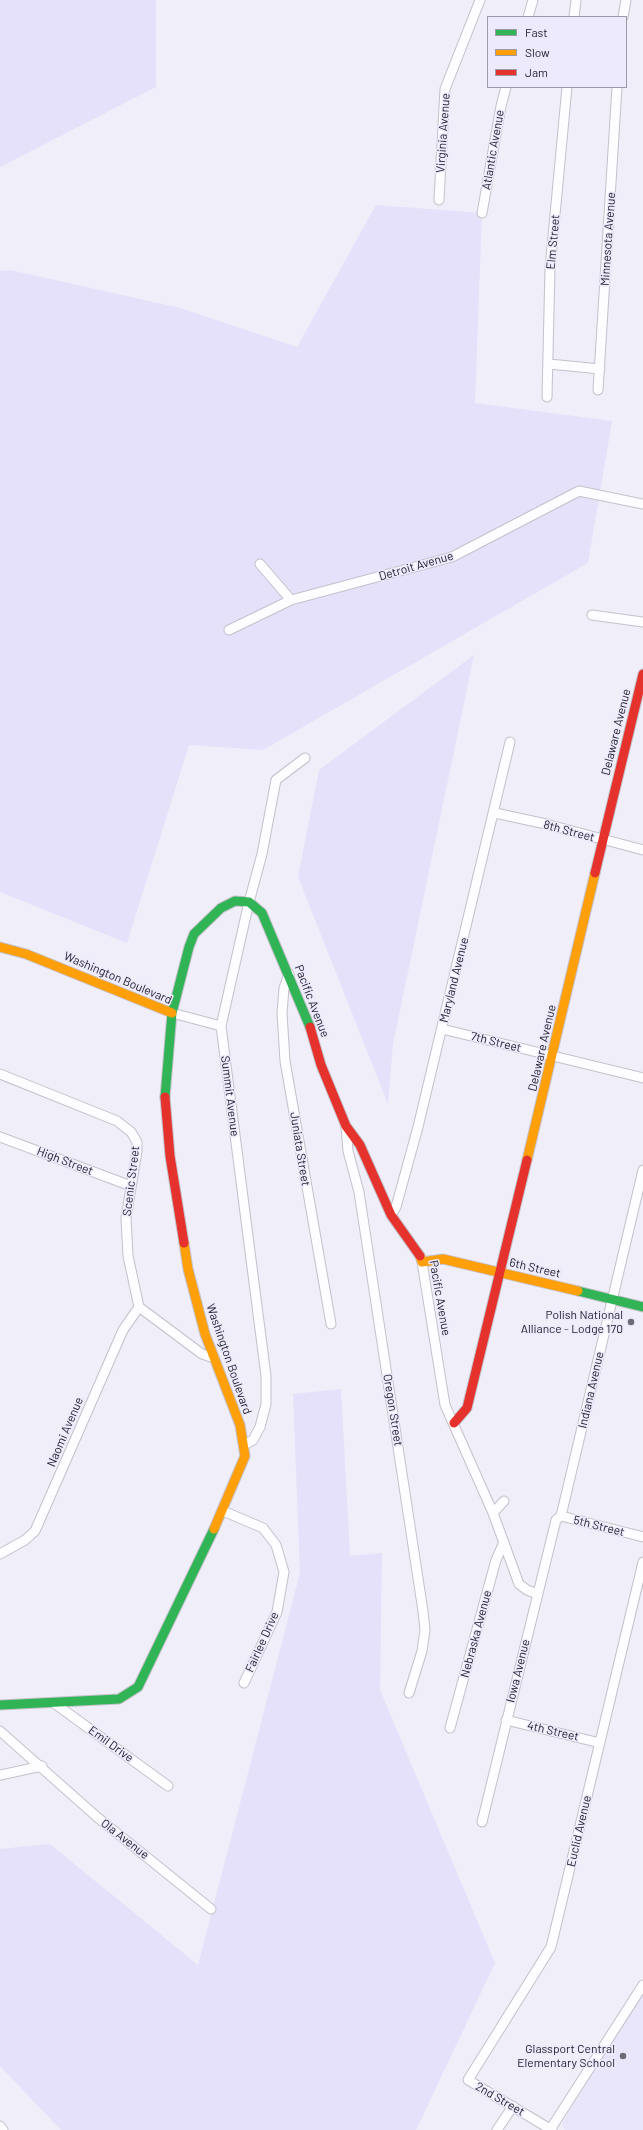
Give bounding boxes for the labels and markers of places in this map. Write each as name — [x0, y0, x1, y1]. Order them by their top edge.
place label: Polish National Alliance - Lodge 170 — [521, 1308, 623, 1336]
marker: Polish National Alliance - Lodge 170 — [626, 1317, 636, 1327]
place label: Glassport Central Elementary School — [517, 2042, 615, 2070]
marker: Glassport Central Elementary School — [618, 2051, 628, 2061]

